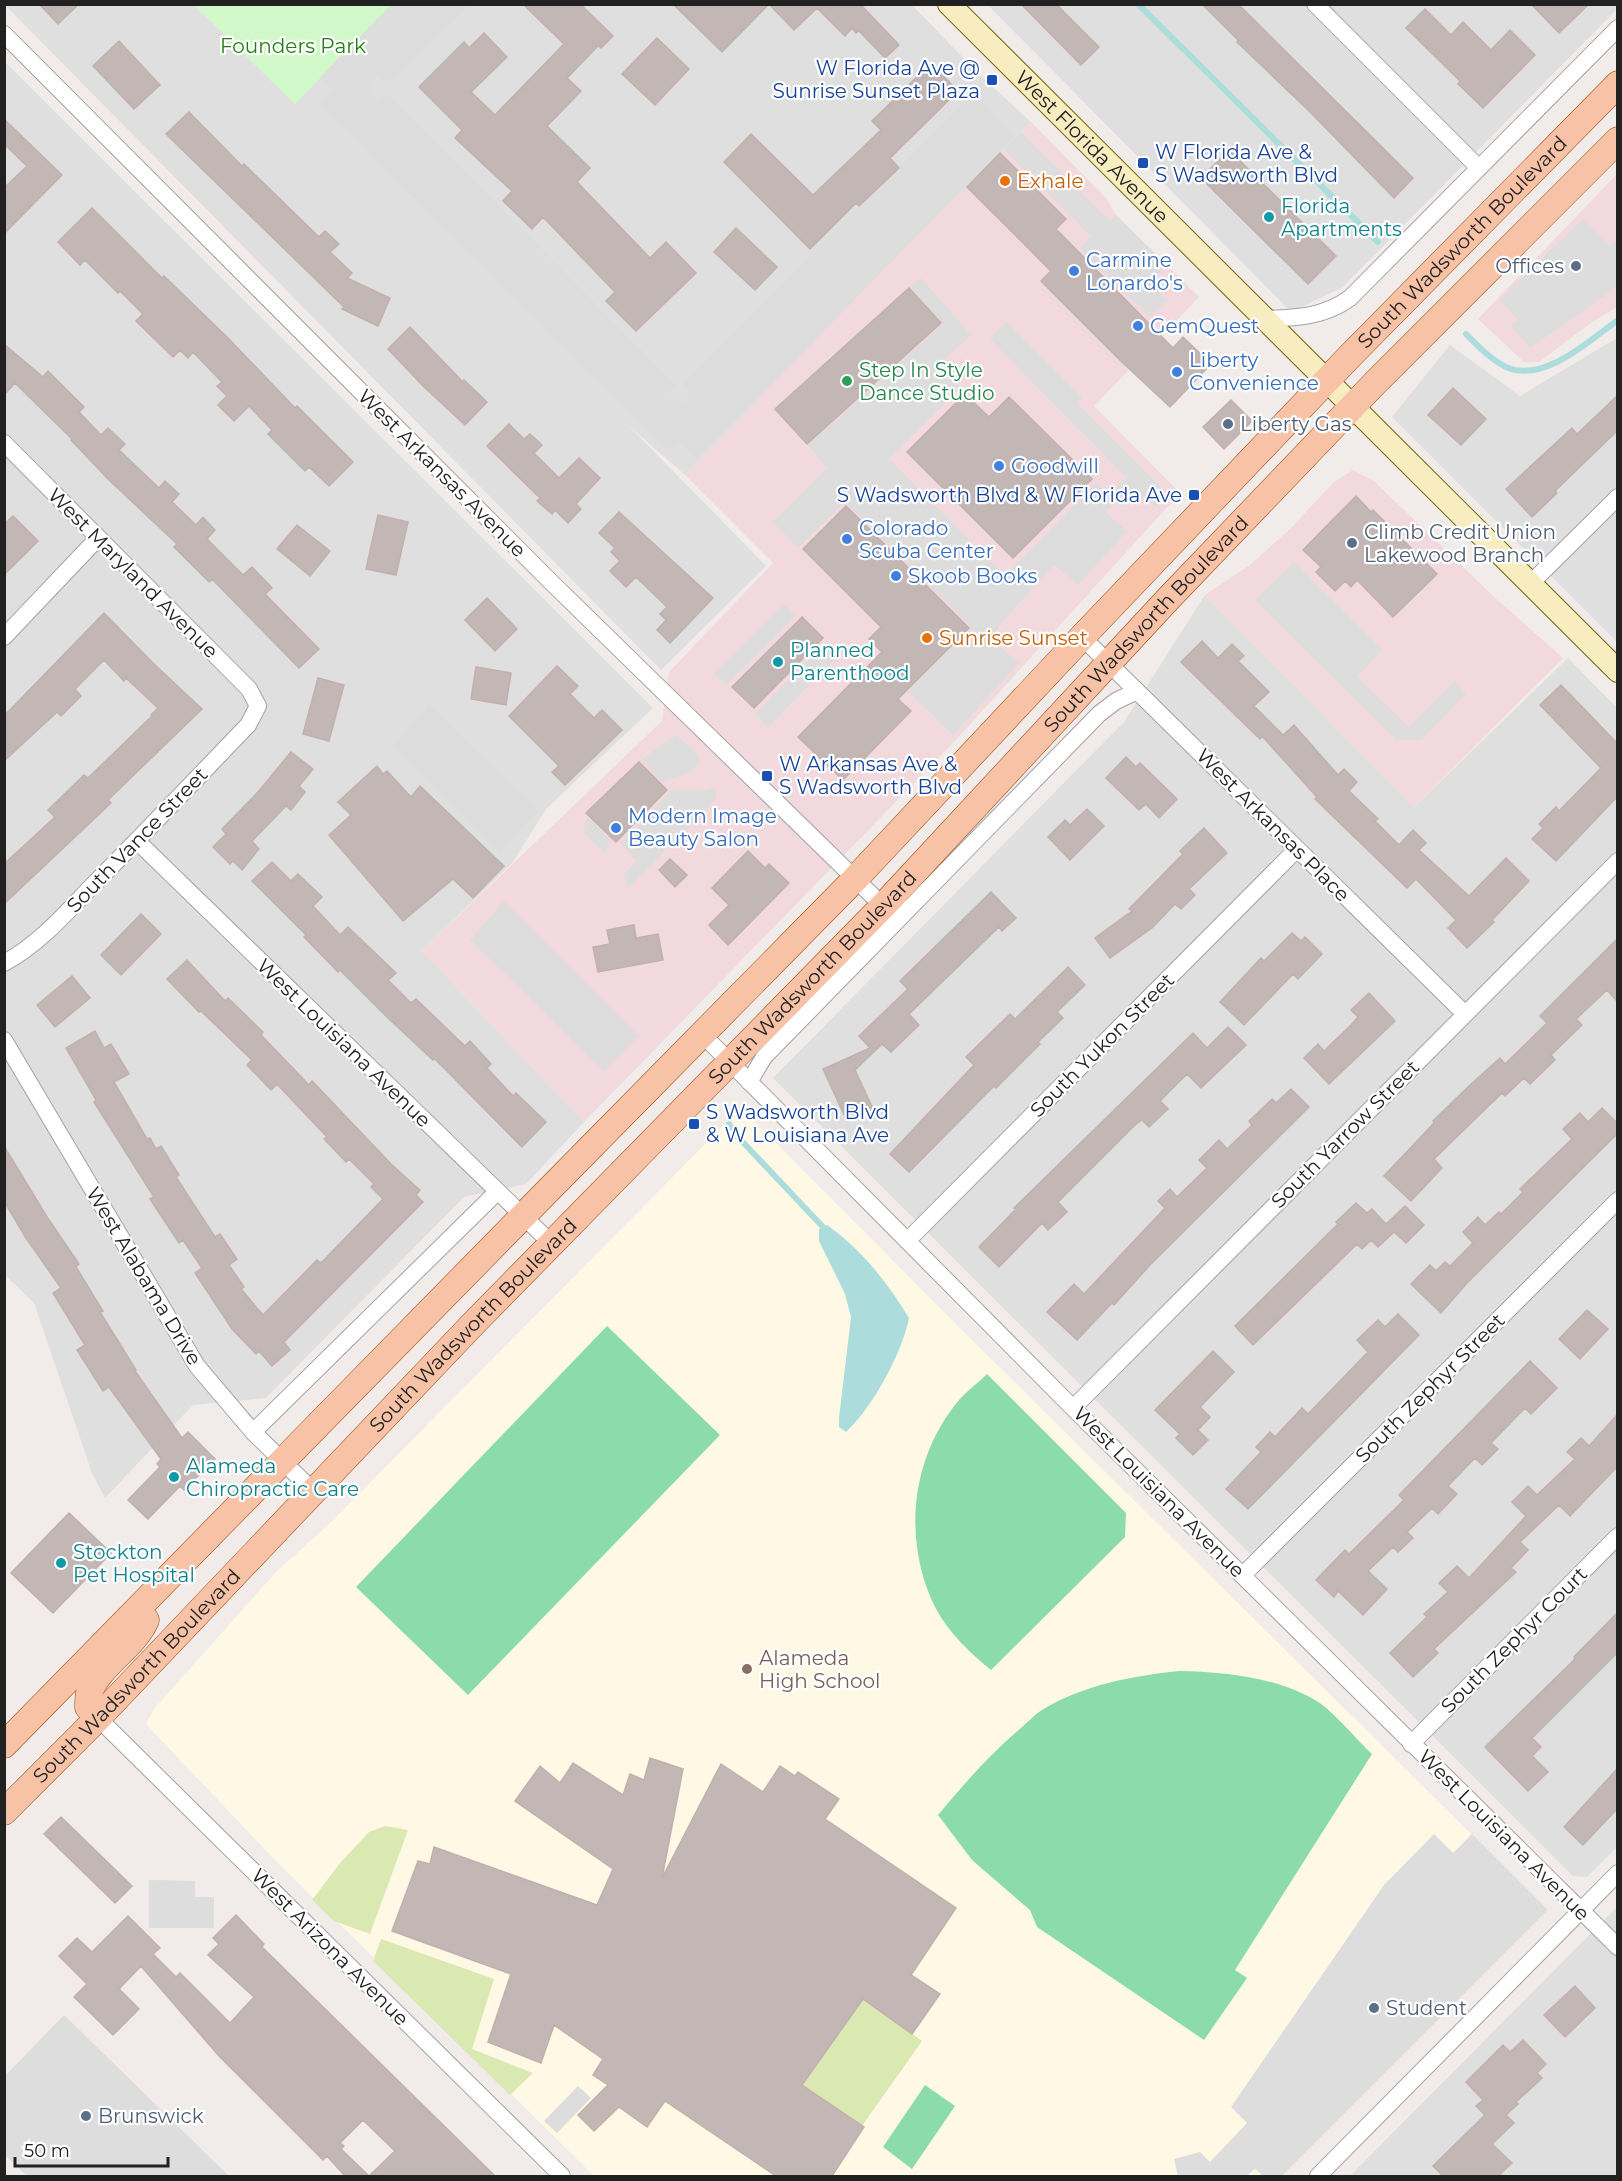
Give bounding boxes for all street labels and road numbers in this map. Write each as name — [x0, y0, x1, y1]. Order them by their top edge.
street label: West Florida Avenue — [1010, 65, 1174, 228]
street label: South Wadsworth Boulevard — [1352, 131, 1572, 353]
street label: West Arkansas Avenue — [353, 384, 531, 562]
street label: West Maryland Avenue — [43, 483, 223, 663]
street label: South Wadsworth Boulevard — [1039, 511, 1253, 737]
street label: West Arkansas Place — [1191, 743, 1355, 907]
street label: South Vance Street — [62, 763, 212, 917]
street label: South Wadsworth Boulevard — [703, 866, 922, 1089]
street label: West Louisiana Avenue — [252, 954, 436, 1132]
street label: South Yukon Street — [1025, 968, 1179, 1122]
street label: South Yarrow Street — [1266, 1055, 1424, 1213]
street label: West Alabama Drive — [81, 1182, 207, 1370]
street label: South Wadsworth Boulevard — [364, 1213, 582, 1437]
street label: South Zephyr Street — [1350, 1308, 1510, 1468]
street label: West Louisiana Avenue — [1068, 1401, 1250, 1583]
street label: South Zephyr Court — [1436, 1562, 1592, 1718]
street label: South Wadsworth Boulevard — [28, 1564, 245, 1788]
street label: West Louisiana Avenue — [1413, 1744, 1595, 1926]
street label: West Arizona Avenue — [246, 1863, 414, 2031]

